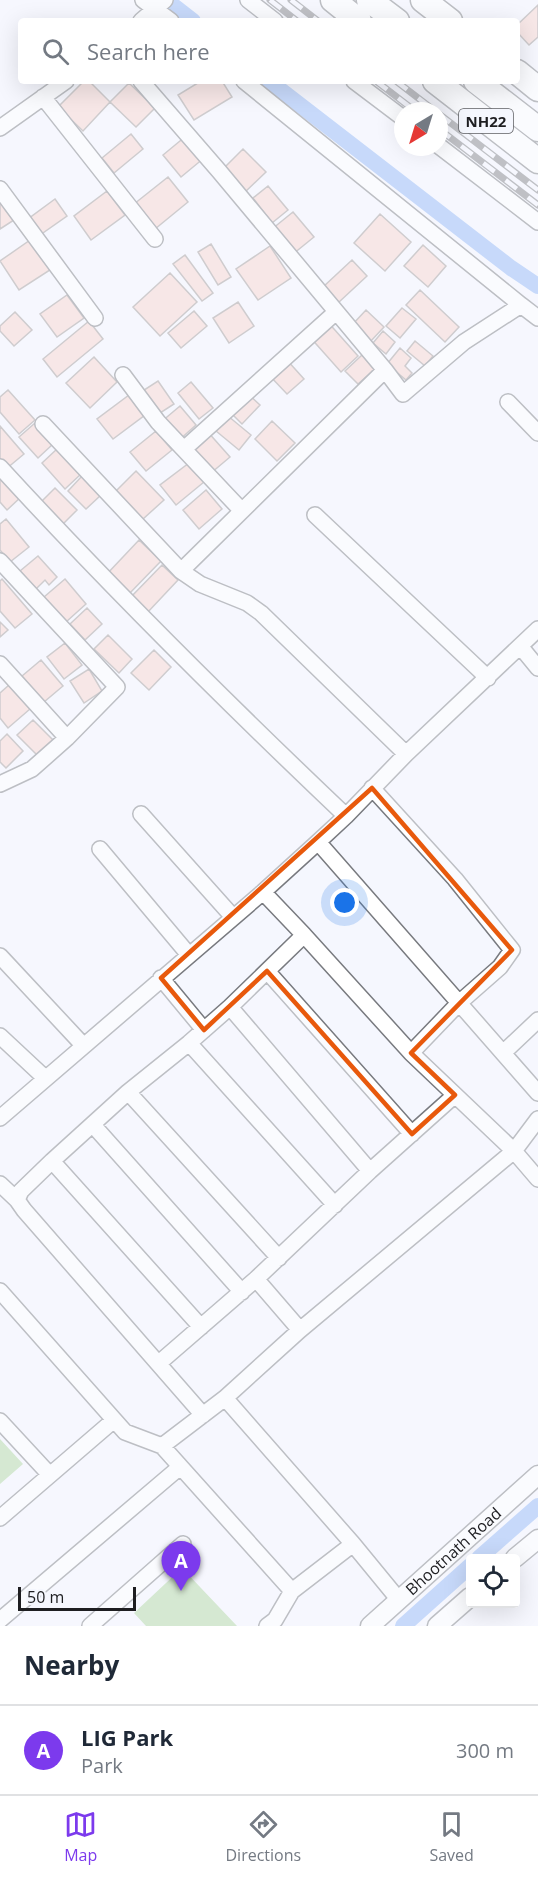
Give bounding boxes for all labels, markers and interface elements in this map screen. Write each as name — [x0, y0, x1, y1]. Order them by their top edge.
search box — [18, 18, 520, 84]
icon: search — [39, 35, 72, 68]
text: Search here — [87, 36, 210, 66]
north arrow — [394, 102, 448, 156]
road number: NH22 — [459, 109, 513, 133]
your location — [330, 888, 359, 917]
street label: Bhootnath Road — [401, 1502, 506, 1600]
pin: A — [162, 1542, 201, 1591]
map controls — [466, 1554, 520, 1608]
button: locate — [466, 1554, 520, 1608]
scale bar — [18, 1584, 136, 1612]
text: 50 m — [27, 1586, 64, 1608]
text: Nearby — [24, 1647, 119, 1683]
text: LIG Park — [81, 1722, 173, 1752]
text: A — [37, 1737, 50, 1764]
text: 300 m — [456, 1737, 514, 1764]
text: Park — [81, 1752, 123, 1779]
tab: Map — [64, 1808, 97, 1866]
tab: Directions — [226, 1808, 301, 1866]
tab: Saved — [429, 1808, 474, 1866]

